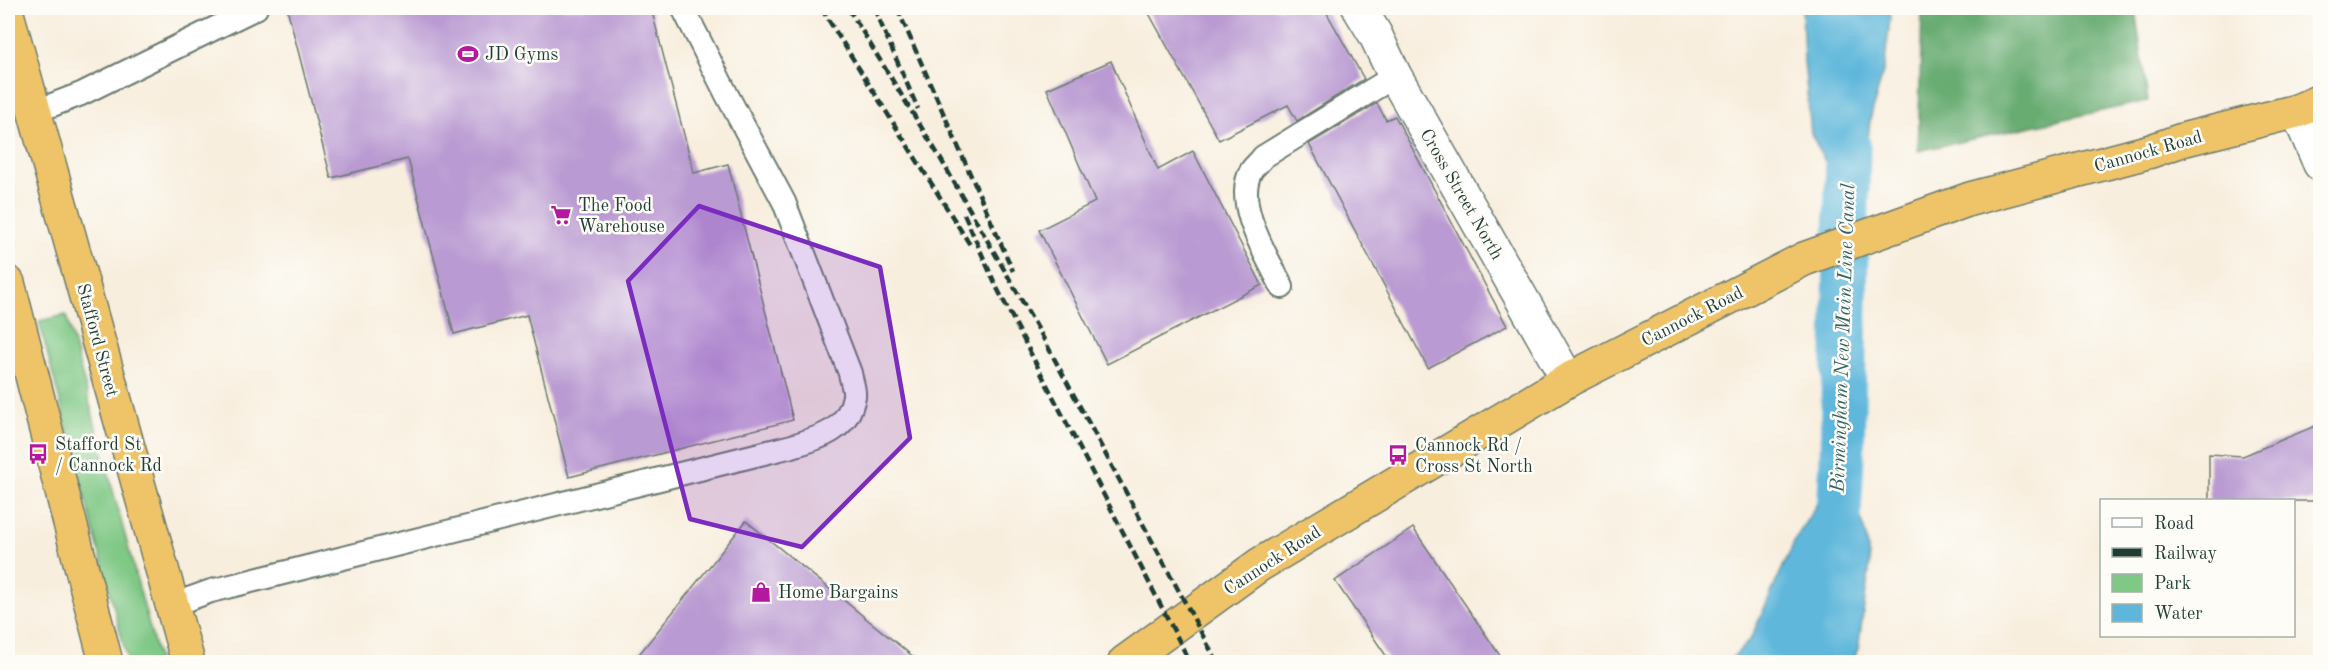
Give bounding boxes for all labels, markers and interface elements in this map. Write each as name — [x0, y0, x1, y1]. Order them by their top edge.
sports icon: JD Gyms — [456, 42, 480, 66]
place label: JD Gyms — [485, 46, 559, 64]
street label: Cross Street North — [1416, 126, 1506, 263]
street label: Cannock Road — [2092, 128, 2204, 176]
water label: Birmingham New Main Line Canal — [1829, 183, 1859, 494]
place label: The Food Warehouse — [578, 197, 665, 236]
supermarket icon: The Food Warehouse — [549, 203, 573, 227]
street label: Stafford Street — [73, 282, 121, 399]
street label: Cannock Road — [1639, 284, 1746, 350]
place label: Stafford St / Cannock Rd — [55, 436, 162, 475]
place label: Cannock Rd / Cross St North — [1415, 437, 1533, 476]
bus stop icon: Stafford St / Cannock Rd — [26, 442, 50, 466]
bus stop icon: Cannock Rd / Cross St North — [1386, 443, 1410, 467]
legend — [2100, 499, 2295, 637]
text: Road — [2154, 515, 2194, 533]
street label: Cannock Road — [1221, 523, 1324, 599]
text: Railway — [2154, 545, 2217, 563]
text: Park — [2154, 575, 2191, 593]
shop icon: Home Bargains — [749, 580, 773, 604]
place label: Home Bargains — [778, 584, 899, 602]
text: Water — [2154, 605, 2203, 623]

